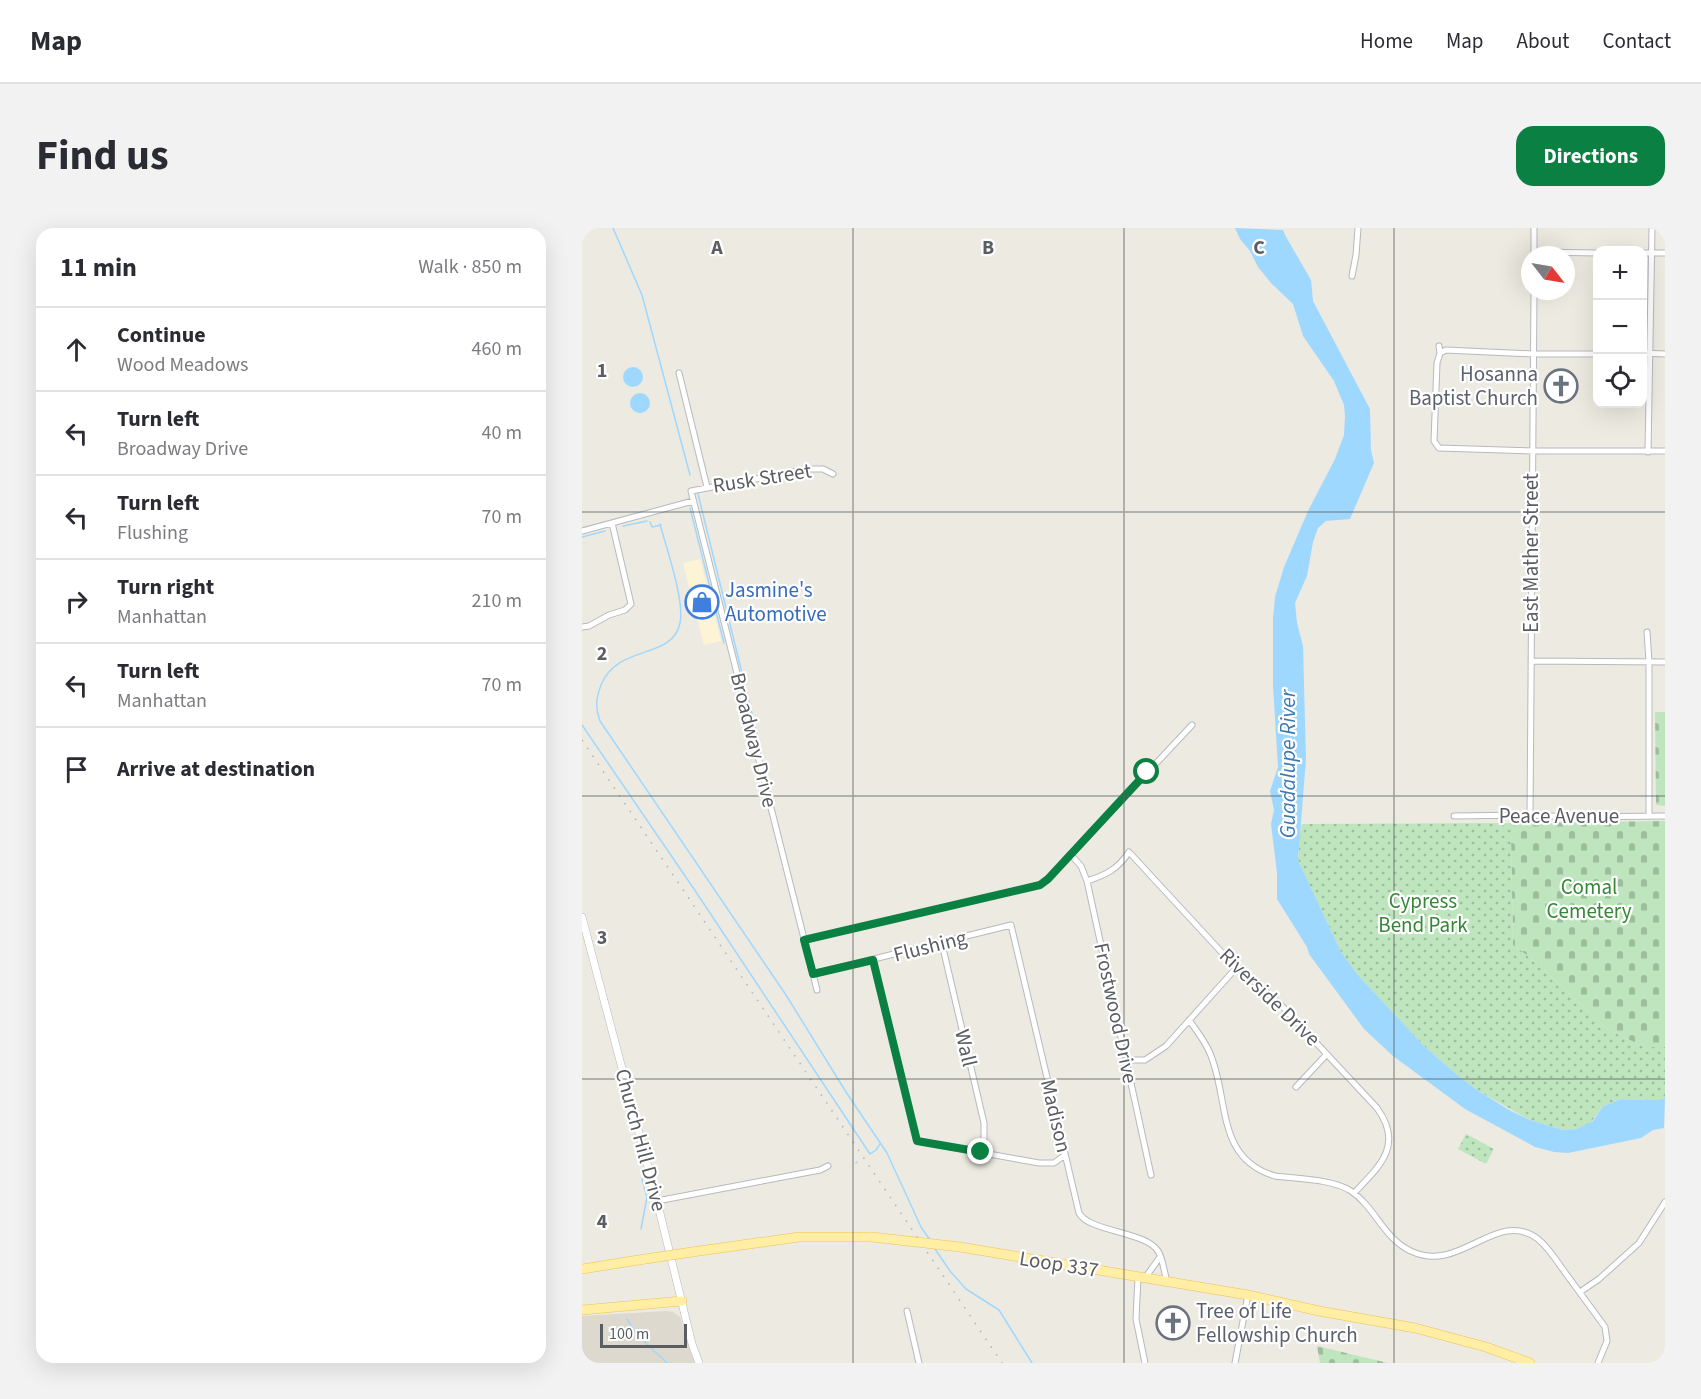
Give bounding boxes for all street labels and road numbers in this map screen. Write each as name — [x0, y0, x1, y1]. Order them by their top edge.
street label: Rusk Street — [711, 455, 813, 501]
street label: East Mather Street — [1516, 473, 1546, 633]
street label: Broadway Drive — [723, 670, 785, 810]
street label: Peace Avenue — [1499, 801, 1619, 831]
street label: Flushing — [890, 922, 970, 970]
street label: Frostwood Drive — [1086, 940, 1146, 1086]
street label: Riverside Drive — [1213, 941, 1327, 1053]
street label: Wall — [947, 1026, 985, 1070]
street label: Church Hill Drive — [608, 1065, 674, 1215]
street label: Madison — [1033, 1076, 1079, 1156]
street label: Loop 337 — [1017, 1243, 1101, 1285]

